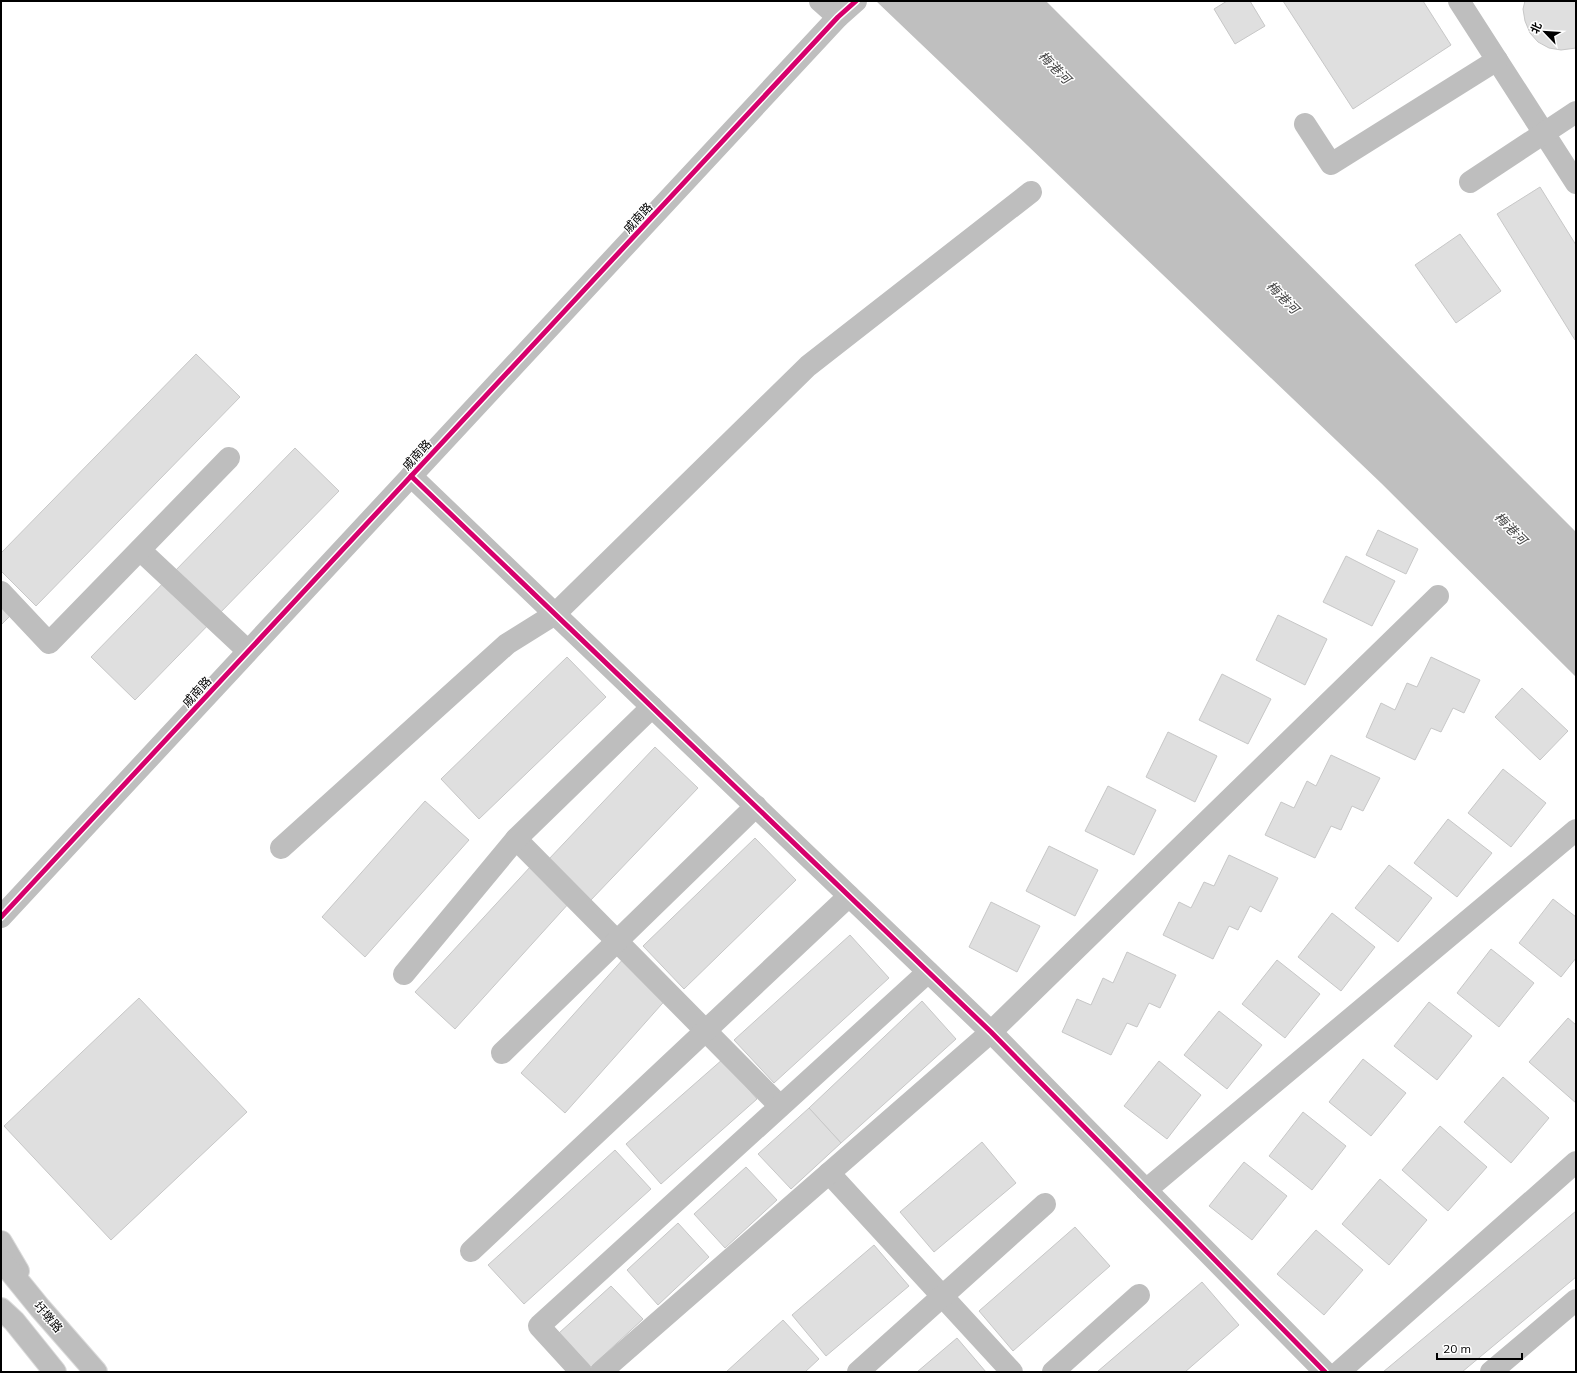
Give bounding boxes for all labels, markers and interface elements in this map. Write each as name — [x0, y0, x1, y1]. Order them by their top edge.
north arrow — [1525, 12, 1565, 52]
text: 北 — [1527, 20, 1545, 36]
water label: 梅港河 — [1036, 48, 1077, 89]
street label: 戚南路 — [620, 199, 655, 236]
water label: 梅港河 — [1264, 278, 1305, 319]
street label: 戚南路 — [399, 436, 434, 473]
water label: 梅港河 — [1492, 509, 1533, 550]
street label: 戚南路 — [179, 673, 214, 710]
street label: 圩墩路 — [31, 1298, 66, 1335]
scale bar — [1437, 1335, 1522, 1361]
text: 20 m — [1443, 1341, 1471, 1356]

